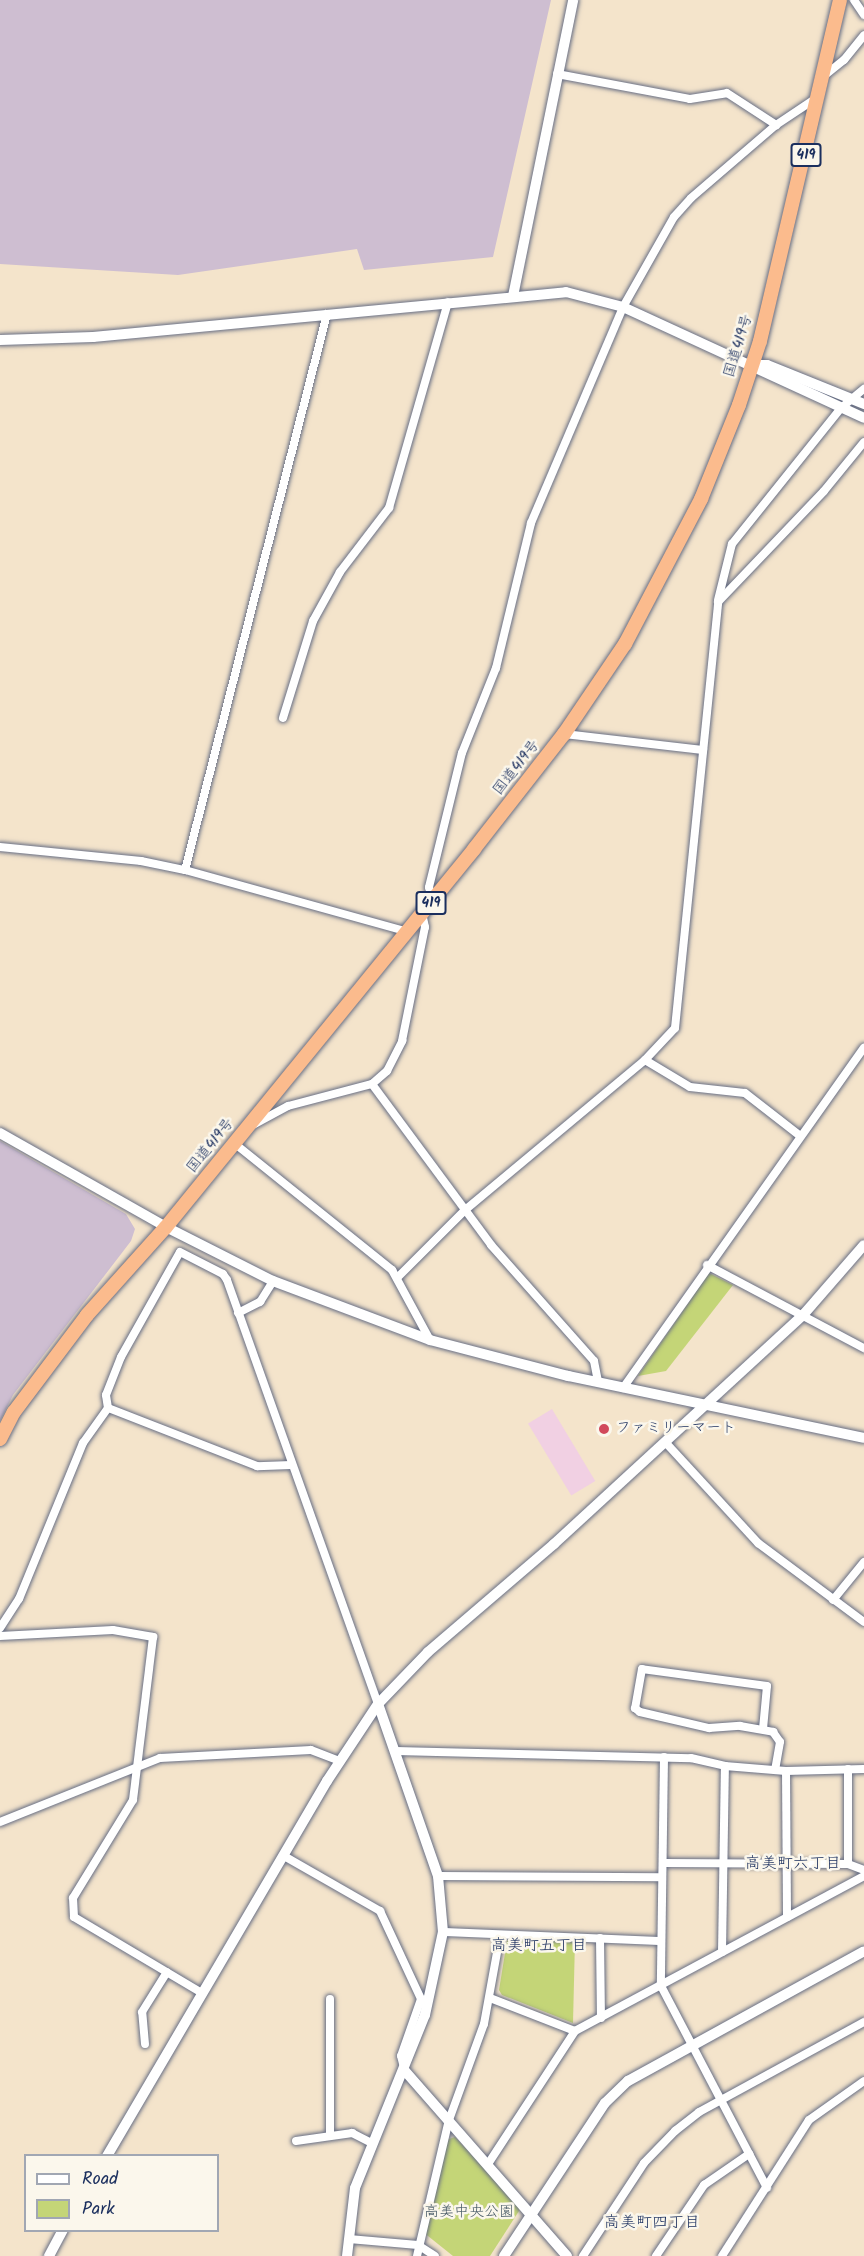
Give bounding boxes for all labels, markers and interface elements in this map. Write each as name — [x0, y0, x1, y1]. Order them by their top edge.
road number: 419 — [790, 144, 822, 166]
street label: 国道419号 — [721, 312, 757, 380]
street label: 国道419号 — [490, 737, 544, 799]
road number: 419 — [414, 892, 448, 914]
street label: 国道419号 — [183, 1115, 239, 1177]
place label: ファミリーマート — [616, 1420, 736, 1438]
marker: ファミリーマート — [597, 1422, 611, 1436]
district label: 高美町六丁目 — [745, 1854, 841, 1874]
district label: 高美町五丁目 — [491, 1936, 587, 1956]
legend — [24, 2154, 219, 2232]
text: Road — [82, 2165, 118, 2194]
text: Park — [82, 2195, 115, 2224]
park label: 高美中央公園 — [424, 2204, 514, 2222]
district label: 高美町四丁目 — [604, 2213, 700, 2233]

